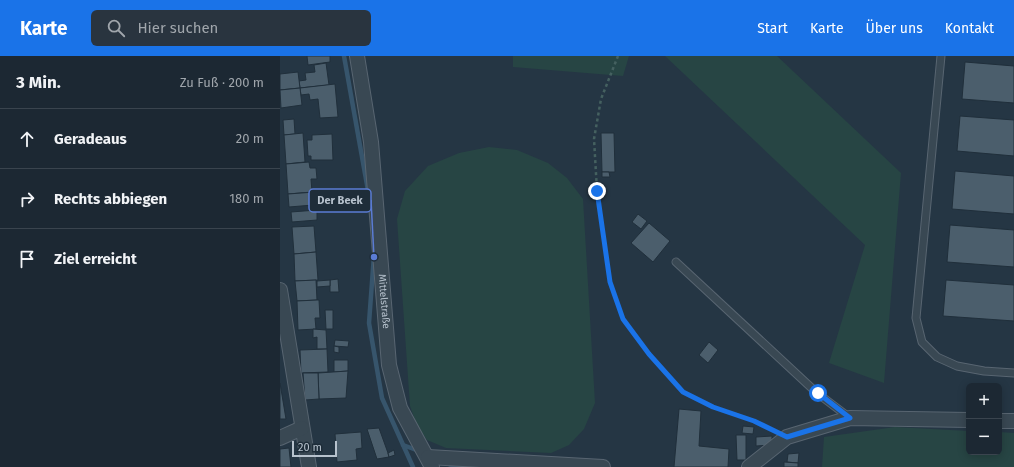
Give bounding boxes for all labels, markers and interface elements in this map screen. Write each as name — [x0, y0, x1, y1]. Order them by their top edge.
search box — [91, 10, 371, 46]
text: Karte — [20, 17, 67, 40]
icon: search — [105, 17, 127, 39]
text: Hier suchen — [137, 19, 218, 37]
text: Start — [757, 20, 788, 37]
text: Karte — [810, 20, 844, 37]
text: Über uns — [866, 20, 923, 37]
text: Kontakt — [945, 20, 994, 37]
text: 3 Min. — [16, 72, 61, 93]
text: Zu Fuß · 200 m — [180, 75, 264, 90]
icon: ahead — [16, 128, 38, 150]
text: Geradeaus — [54, 130, 127, 148]
text: 20 m — [236, 131, 264, 146]
route end — [588, 182, 606, 200]
icon: right — [16, 188, 38, 210]
callout: Der Beek — [309, 189, 371, 212]
text: Rechts abbiegen — [54, 190, 167, 208]
text: 180 m — [229, 191, 264, 206]
text: Der Beek — [317, 194, 364, 207]
icon: arrive — [16, 248, 38, 270]
text: Ziel erreicht — [54, 250, 137, 268]
street label: Mittelstraße — [376, 274, 392, 329]
map controls — [966, 383, 1002, 455]
button: + — [966, 383, 1002, 419]
route start — [809, 384, 827, 402]
button: − — [966, 419, 1002, 455]
scale bar — [292, 439, 337, 458]
text: 20 m — [298, 441, 322, 454]

